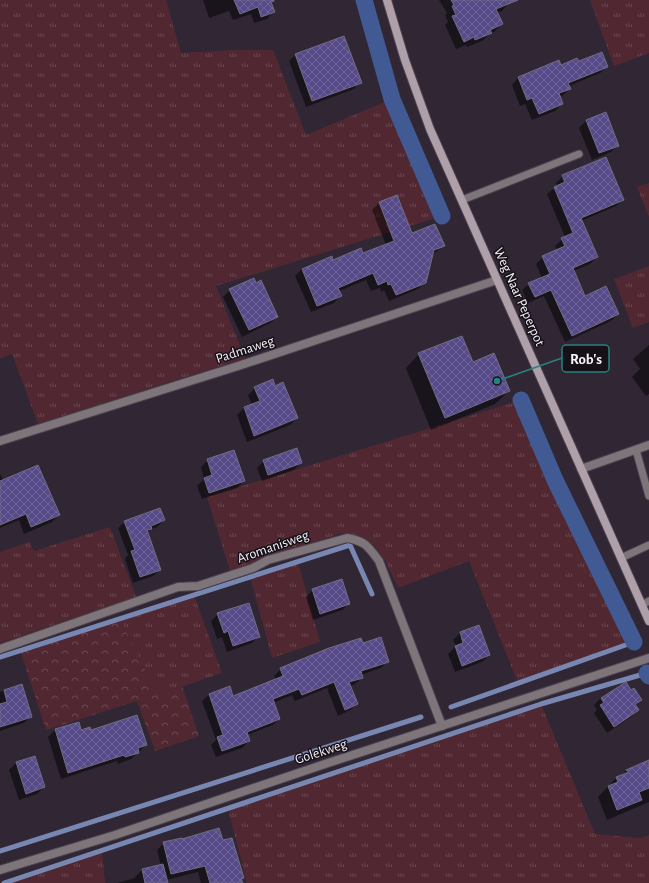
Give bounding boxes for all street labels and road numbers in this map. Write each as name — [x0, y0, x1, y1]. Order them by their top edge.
street label: Weg Naar Peperpot — [491, 246, 547, 349]
street label: Padmaweg — [214, 334, 276, 366]
street label: Aromanisweg — [235, 528, 311, 566]
street label: Golekweg — [293, 737, 349, 767]

